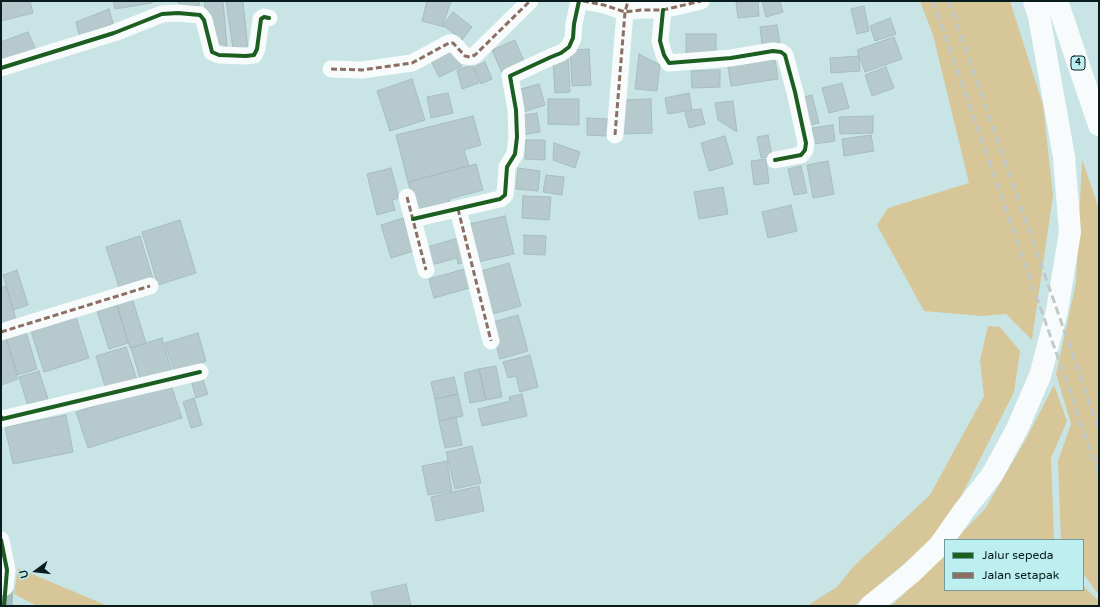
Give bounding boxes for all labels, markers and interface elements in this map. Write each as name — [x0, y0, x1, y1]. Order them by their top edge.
road number: 4 — [1071, 56, 1085, 70]
legend — [944, 539, 1084, 591]
text: Jalur sepeda — [982, 548, 1054, 562]
north arrow — [16, 551, 56, 591]
text: Jalan setapak — [982, 568, 1059, 582]
text: U — [17, 569, 31, 580]

